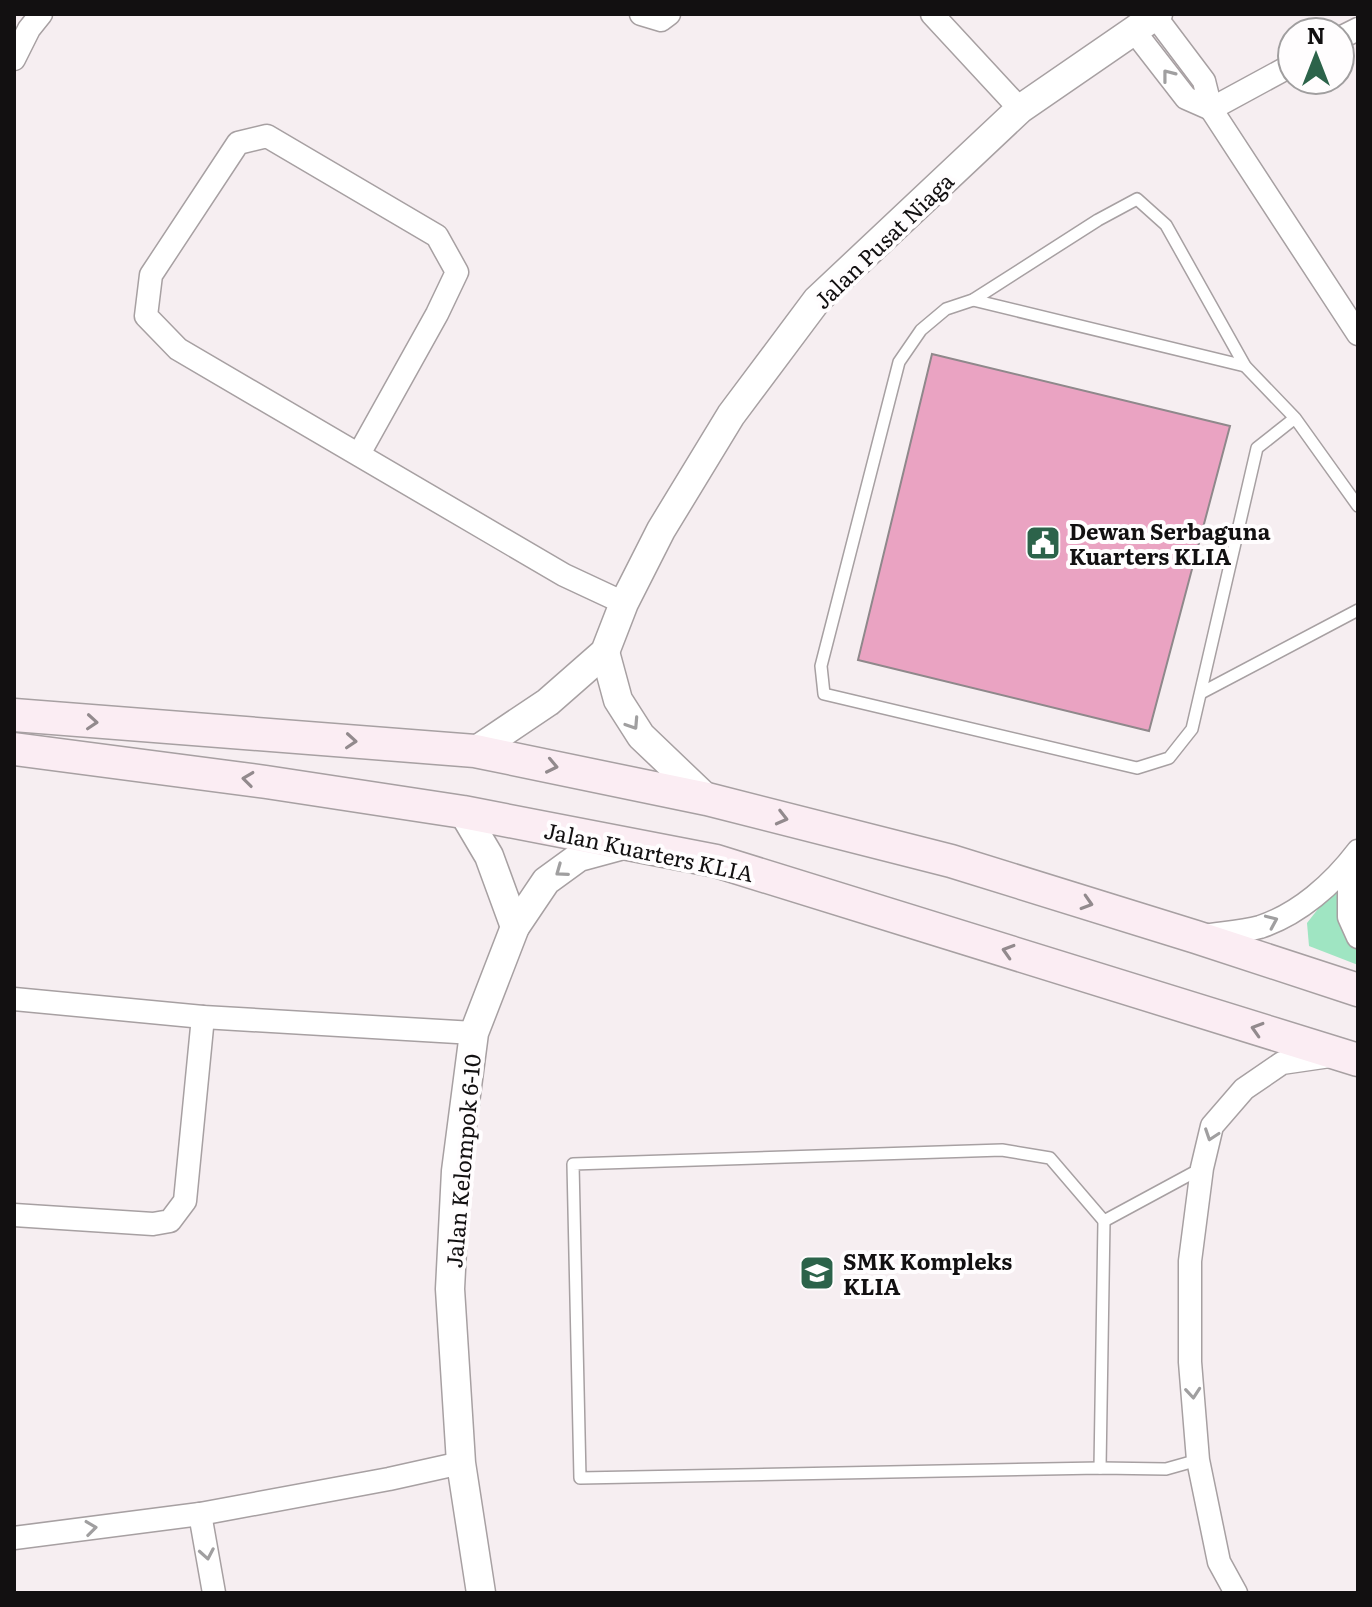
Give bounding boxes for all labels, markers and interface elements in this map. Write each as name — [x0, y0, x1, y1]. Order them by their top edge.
north arrow — [1276, 16, 1356, 96]
text: N — [1307, 18, 1325, 51]
one-way arrow — [1164, 69, 1178, 84]
street label: Jalan Pusat Niaga — [805, 164, 961, 316]
place label: Dewan Serbaguna Kuarters KLIA — [1069, 514, 1271, 572]
public building icon: Dewan Serbaguna Kuarters KLIA — [1024, 524, 1062, 562]
one-way arrow — [86, 713, 99, 730]
one-way arrow — [623, 715, 638, 729]
one-way arrow — [345, 732, 358, 749]
one-way arrow — [545, 757, 558, 774]
one-way arrow — [241, 771, 254, 788]
one-way arrow — [775, 808, 789, 825]
street label: Jalan Kuarters KLIA — [541, 813, 757, 889]
one-way arrow — [555, 861, 569, 876]
one-way arrow — [1079, 894, 1093, 910]
one-way arrow — [1263, 915, 1278, 931]
one-way arrow — [1002, 945, 1016, 961]
one-way arrow — [1250, 1022, 1264, 1038]
street label: Jalan Kelompok 6-10 — [436, 1053, 488, 1269]
one-way arrow — [1204, 1127, 1220, 1141]
place label: SMK Kompleks KLIA — [843, 1244, 1012, 1302]
school or university icon: SMK Kompleks KLIA — [798, 1254, 836, 1292]
one-way arrow — [1184, 1387, 1201, 1400]
one-way arrow — [84, 1520, 98, 1537]
one-way arrow — [198, 1547, 215, 1560]

